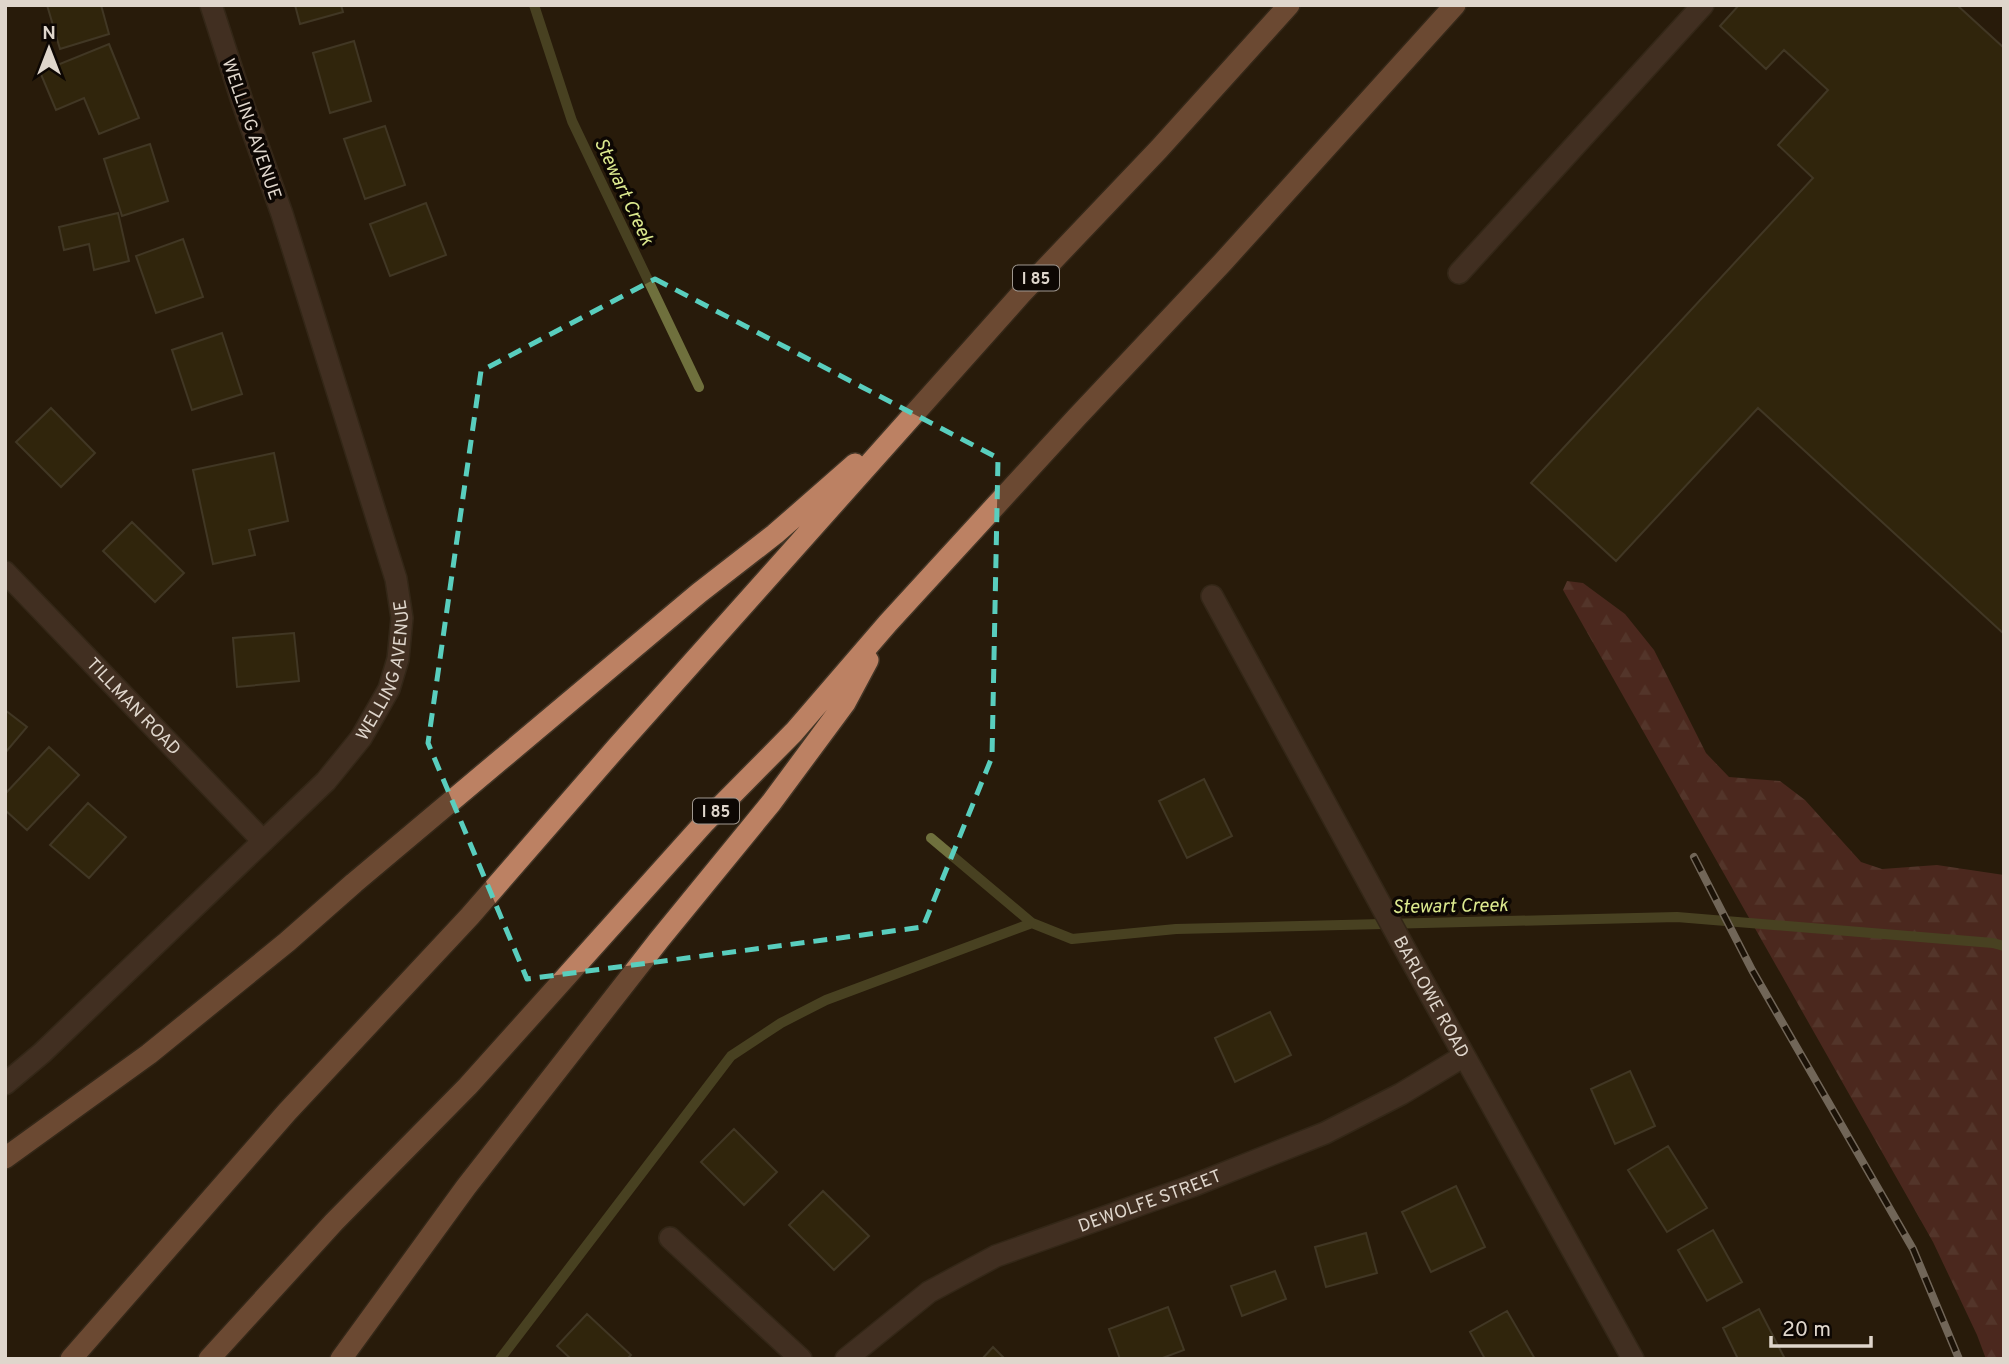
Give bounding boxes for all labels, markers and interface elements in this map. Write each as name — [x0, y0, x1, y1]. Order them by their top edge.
north arrow — [14, 14, 84, 84]
text: N — [42, 22, 56, 46]
street label: WELLING AVENUE — [216, 56, 286, 203]
water label: Stewart Creek — [588, 134, 659, 250]
road number: I 85 — [1013, 266, 1059, 290]
street label: WELLING AVENUE — [352, 598, 416, 745]
street label: TILLMAN ROAD — [80, 653, 185, 761]
road number: I 85 — [693, 798, 739, 824]
water label: Stewart Creek — [1392, 894, 1509, 920]
street label: BARLOWE ROAD — [1387, 932, 1473, 1063]
street label: DEWOLFE STREET — [1075, 1165, 1225, 1239]
scale bar — [1771, 1304, 1871, 1348]
text: 20 m — [1782, 1317, 1831, 1344]

